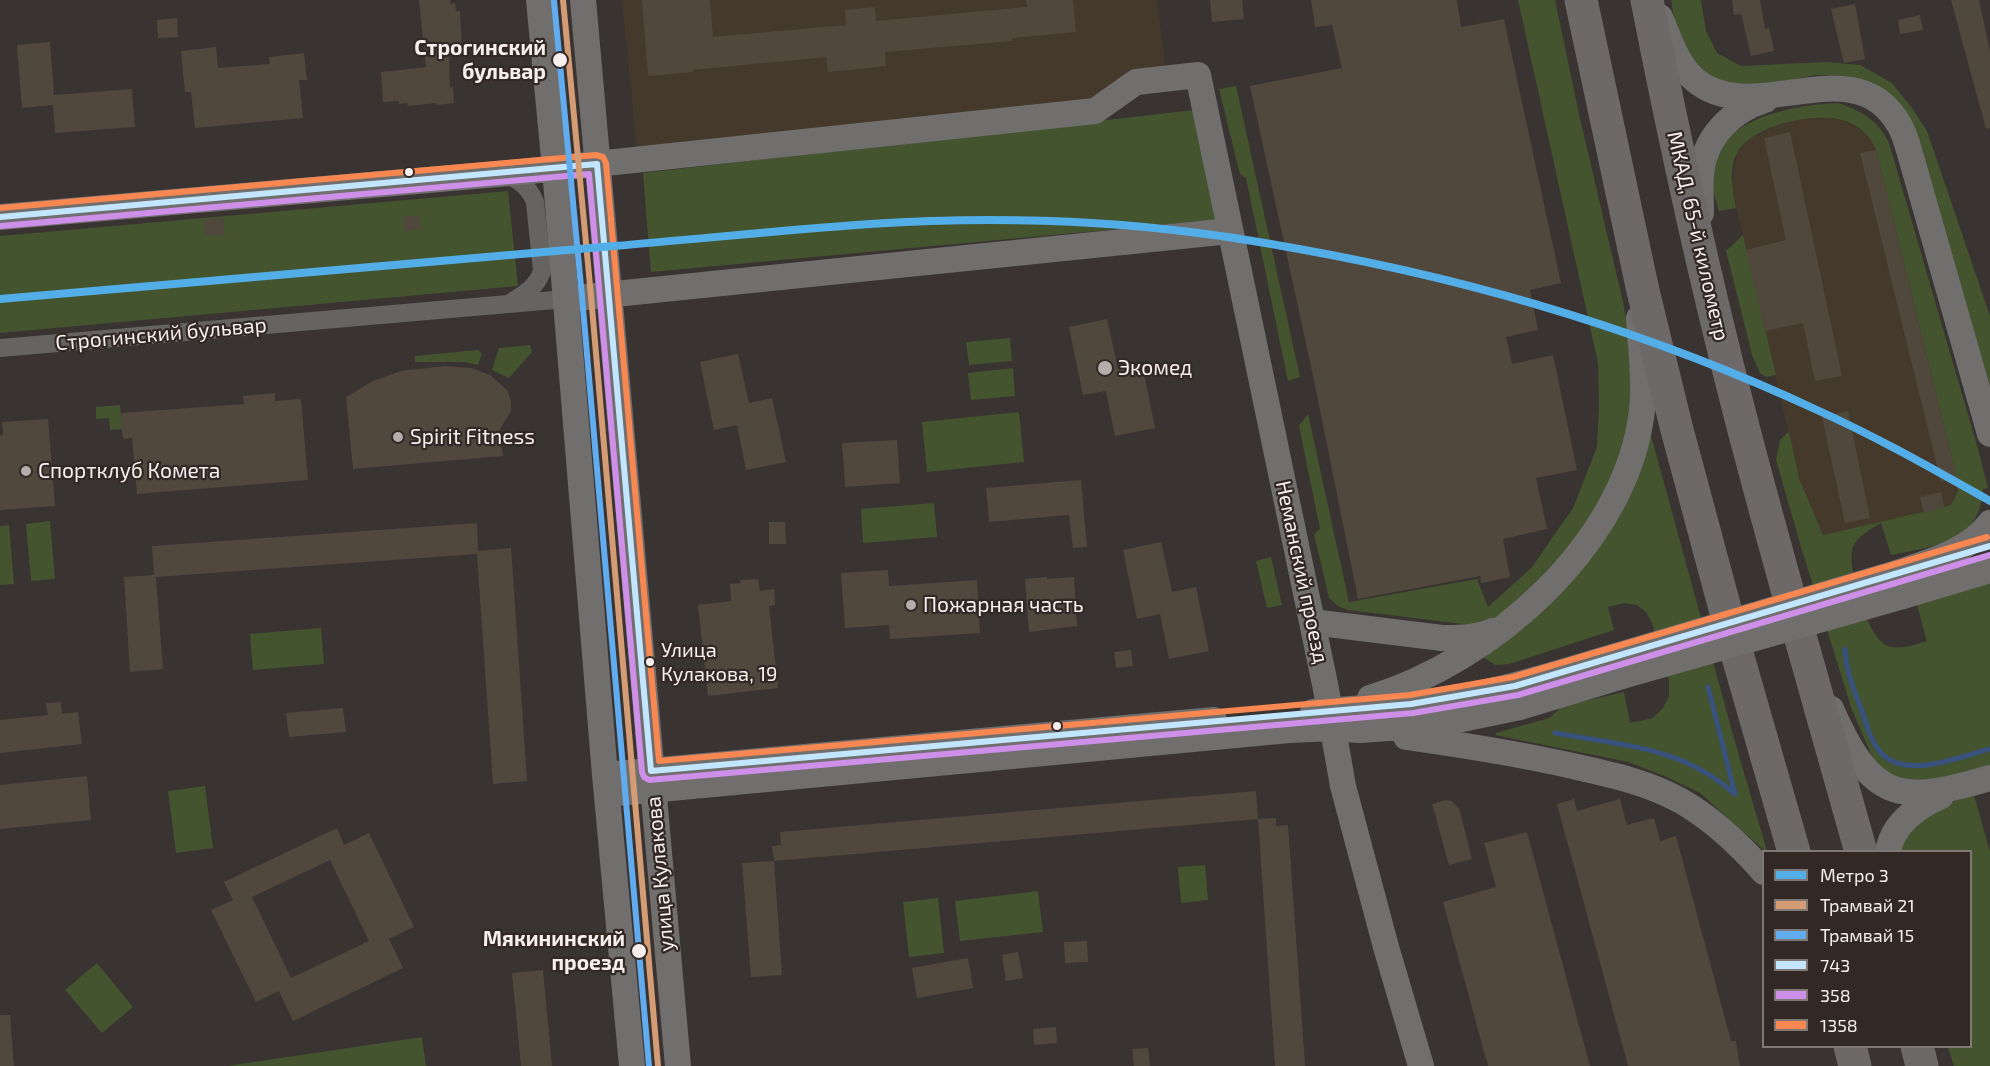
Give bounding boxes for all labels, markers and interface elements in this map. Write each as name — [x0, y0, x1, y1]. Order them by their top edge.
place label: Строгинский бульвар — [414, 35, 546, 85]
marker: Строгинский бульвар — [551, 51, 569, 69]
street label: МКАД, 65-й километр — [1662, 129, 1734, 343]
unlabelled marker — [403, 166, 415, 178]
street label: Строгинский бульвар — [54, 312, 268, 356]
place label: Экомед — [1118, 355, 1192, 381]
marker: Экомед — [1096, 359, 1114, 377]
place label: Spirit Fitness — [410, 424, 535, 450]
marker: Spirit Fitness — [391, 430, 405, 444]
place label: Спортклуб Комета — [38, 458, 220, 484]
marker: Спортклуб Комета — [19, 464, 33, 478]
street label: Неманский проезд — [1270, 478, 1334, 666]
place label: Пожарная часть — [923, 592, 1084, 618]
marker: Пожарная часть — [904, 598, 918, 612]
place label: Улица Кулакова, 19 — [661, 638, 778, 685]
marker: Улица Кулакова, 19 — [644, 656, 656, 668]
unlabelled marker — [1051, 720, 1063, 732]
street label: улица Кулакова — [641, 795, 679, 953]
legend — [1762, 850, 1972, 1048]
text: Метро 3 — [1820, 864, 1889, 886]
text: Трамвай 21 — [1820, 894, 1915, 916]
text: Трамвай 15 — [1820, 924, 1914, 946]
place label: Мякининский проезд — [483, 926, 625, 976]
marker: Мякининский проезд — [630, 942, 648, 960]
text: 743 — [1820, 954, 1850, 976]
text: 358 — [1820, 984, 1851, 1006]
text: 1358 — [1820, 1014, 1858, 1036]

